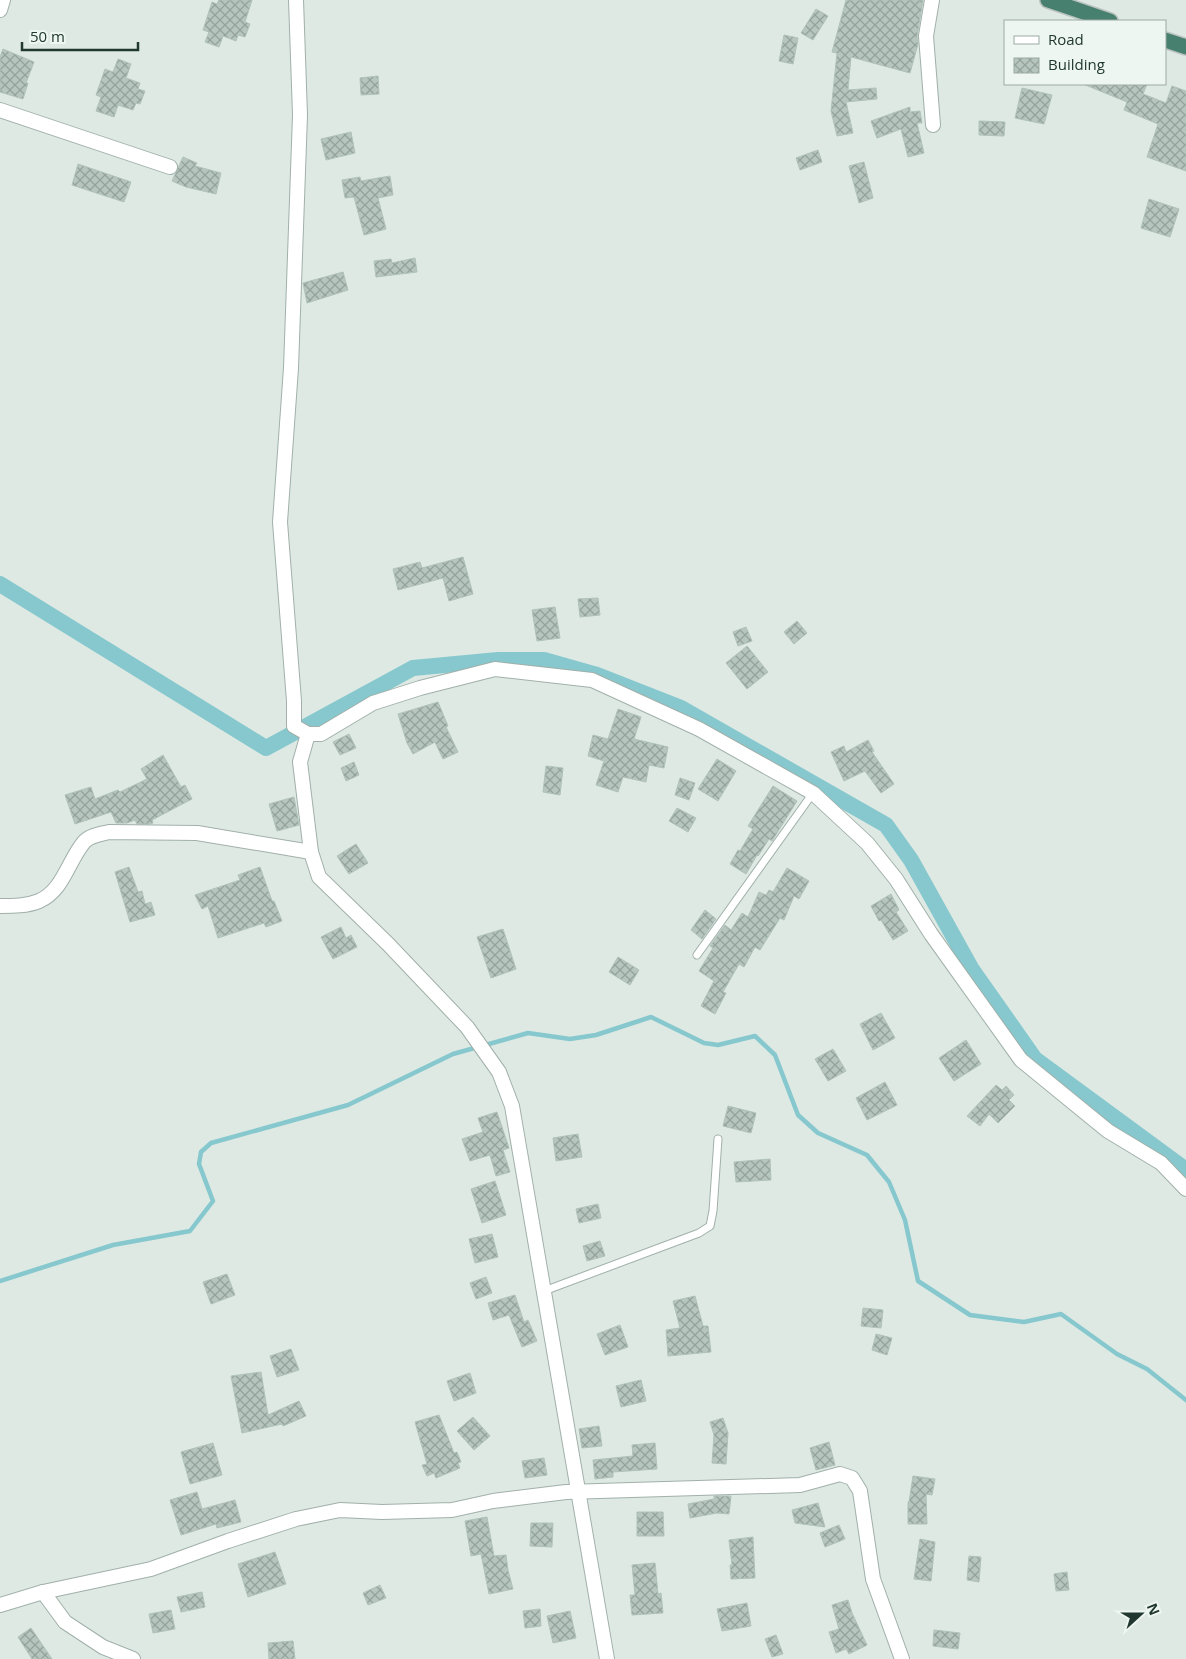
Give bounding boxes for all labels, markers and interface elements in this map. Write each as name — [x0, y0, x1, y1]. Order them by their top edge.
scale bar — [22, 20, 139, 52]
legend — [1004, 20, 1166, 85]
text: 50 m — [30, 26, 65, 46]
text: Road — [1048, 29, 1084, 49]
text: Building — [1048, 54, 1105, 74]
north arrow — [1116, 1589, 1166, 1639]
text: N — [1143, 1600, 1165, 1618]

